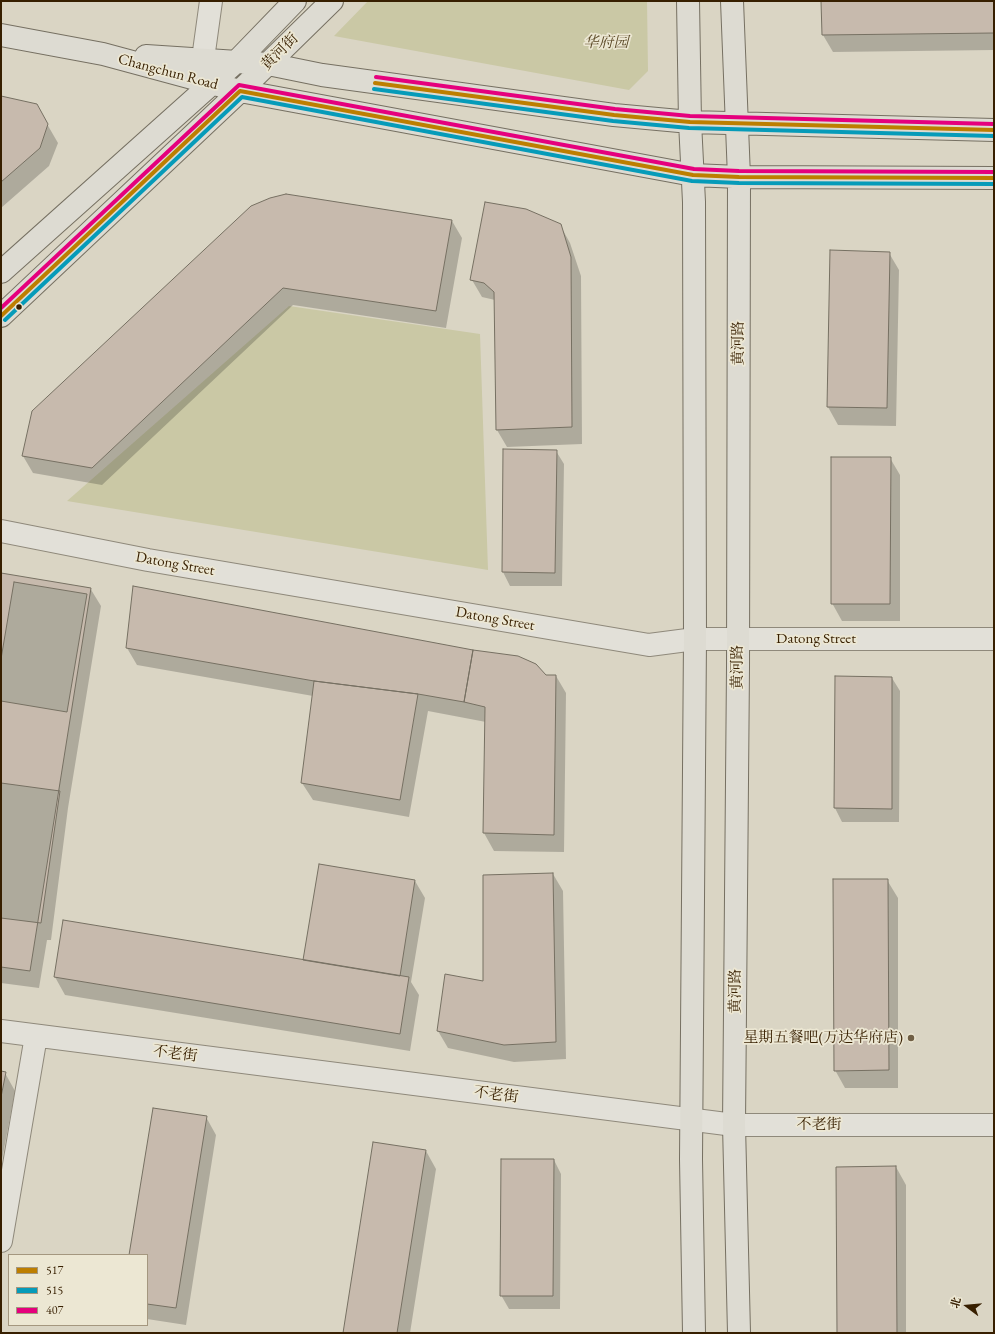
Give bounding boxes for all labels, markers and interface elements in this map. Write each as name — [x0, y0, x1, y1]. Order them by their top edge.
street label: 黄河街 — [258, 30, 302, 74]
park label: 华府园 — [584, 34, 628, 52]
street label: Changchun Road — [116, 50, 220, 94]
unlabelled marker — [14, 302, 24, 312]
street label: 黄河路 — [730, 321, 748, 365]
street label: Datong Street — [134, 548, 216, 580]
street label: Datong Street — [454, 603, 536, 635]
street label: Datong Street — [776, 630, 856, 648]
street label: 黄河路 — [729, 645, 747, 689]
street label: 黄河路 — [727, 969, 745, 1013]
place label: 星期五餐吧(万达华府店) — [744, 1029, 903, 1047]
marker: 星期五餐吧(万达华府店) — [906, 1033, 916, 1043]
street label: 不老街 — [152, 1042, 198, 1066]
street label: 不老街 — [473, 1083, 519, 1107]
street label: 不老街 — [797, 1116, 841, 1134]
legend — [8, 1254, 148, 1326]
text: 517 — [46, 1262, 63, 1278]
text: 515 — [46, 1282, 63, 1298]
north arrow — [947, 1286, 987, 1326]
text: 北 — [947, 1295, 964, 1310]
text: 407 — [46, 1302, 63, 1318]

